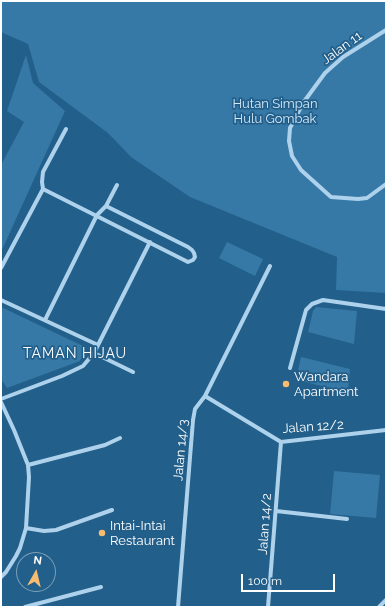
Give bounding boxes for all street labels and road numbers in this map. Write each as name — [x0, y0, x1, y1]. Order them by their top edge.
street label: Jalan 11 — [319, 28, 365, 68]
street label: Jalan 12/2 — [282, 417, 344, 437]
street label: Jalan 14/3 — [171, 419, 191, 481]
street label: Jalan 14/2 — [255, 493, 275, 555]

